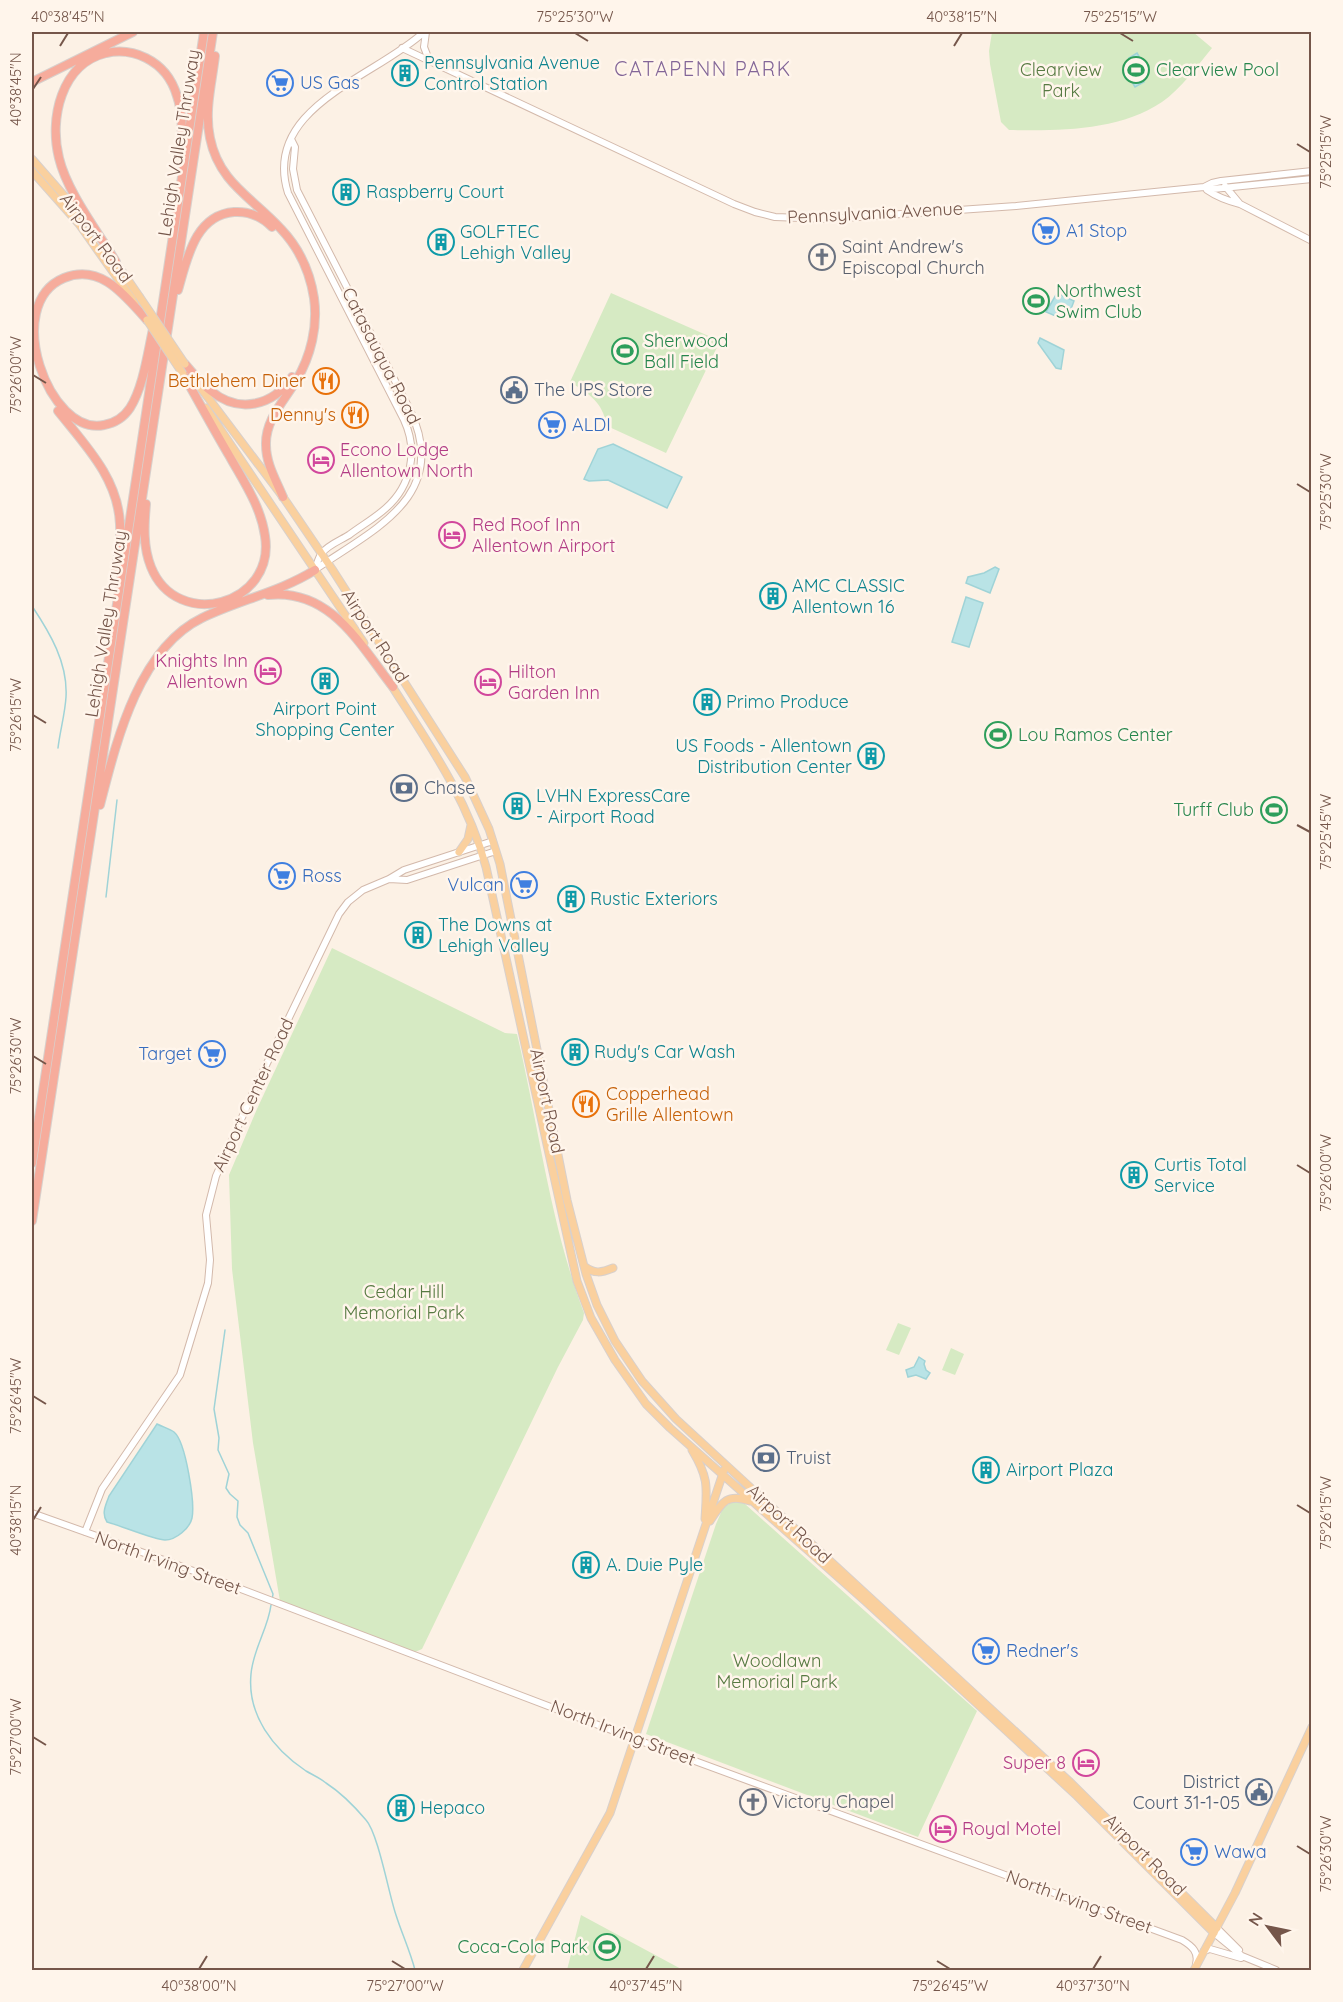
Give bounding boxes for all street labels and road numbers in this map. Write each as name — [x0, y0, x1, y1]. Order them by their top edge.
street label: Lehigh Valley Thruway — [152, 48, 205, 238]
street label: Airport Road — [55, 188, 138, 287]
street label: Pennsylvania Avenue — [787, 196, 963, 229]
street label: Catasauqua Road — [337, 283, 426, 428]
street label: Lehigh Valley Thruway — [79, 529, 132, 719]
street label: Airport Road — [337, 585, 414, 687]
street label: Airport Center Road — [207, 1014, 298, 1175]
street label: Airport Road — [525, 1046, 570, 1156]
street label: Airport Road — [742, 1479, 836, 1568]
street label: North Irving Street — [92, 1525, 244, 1600]
street label: North Irving Street — [547, 1694, 699, 1771]
street label: Airport Road — [1099, 1809, 1191, 1901]
street label: North Irving Street — [1003, 1864, 1155, 1939]

